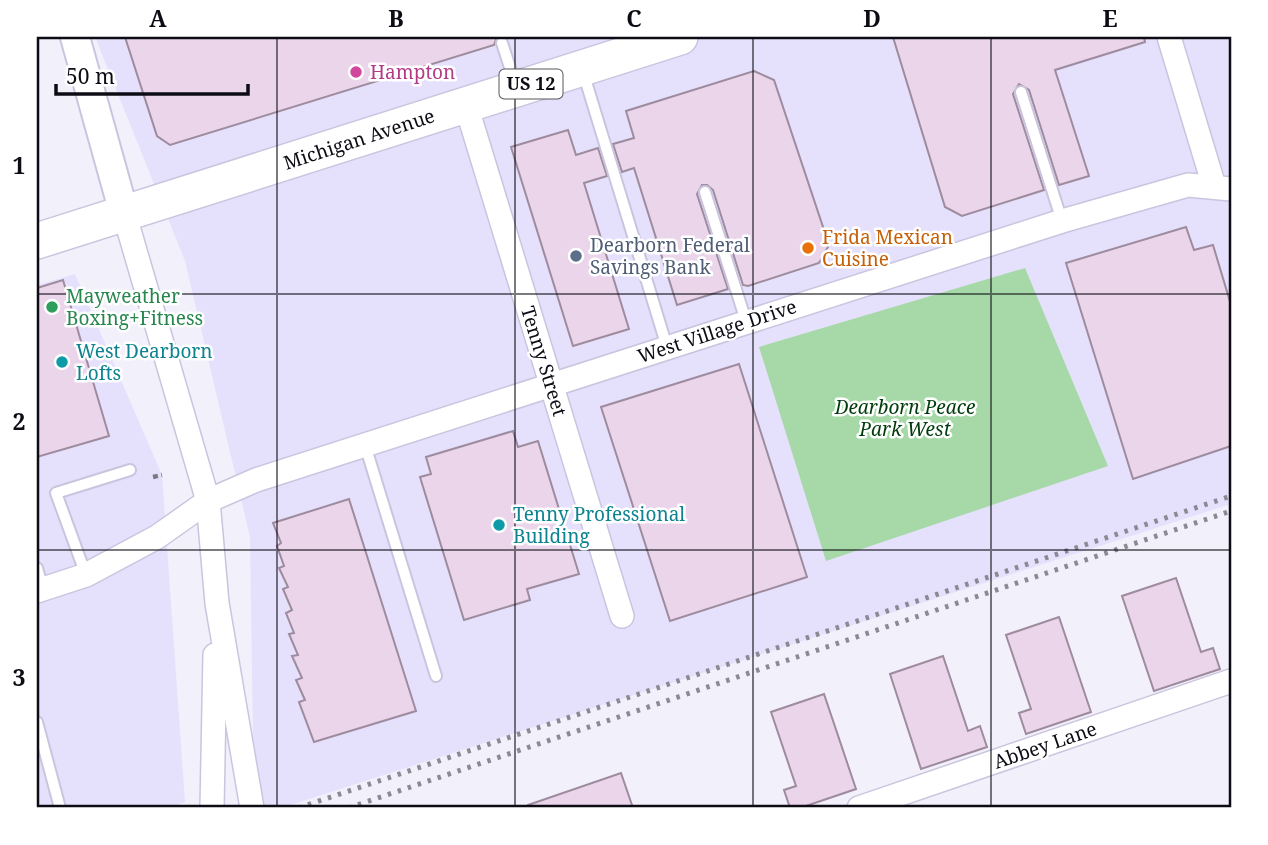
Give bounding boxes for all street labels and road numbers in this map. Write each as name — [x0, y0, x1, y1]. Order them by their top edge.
road number: US 12 — [500, 70, 562, 98]
street label: Michigan Avenue — [280, 102, 438, 176]
street label: West Village Drive — [634, 293, 800, 369]
street label: Tenny Street — [515, 303, 573, 419]
street label: Abbey Lane — [990, 715, 1100, 775]

